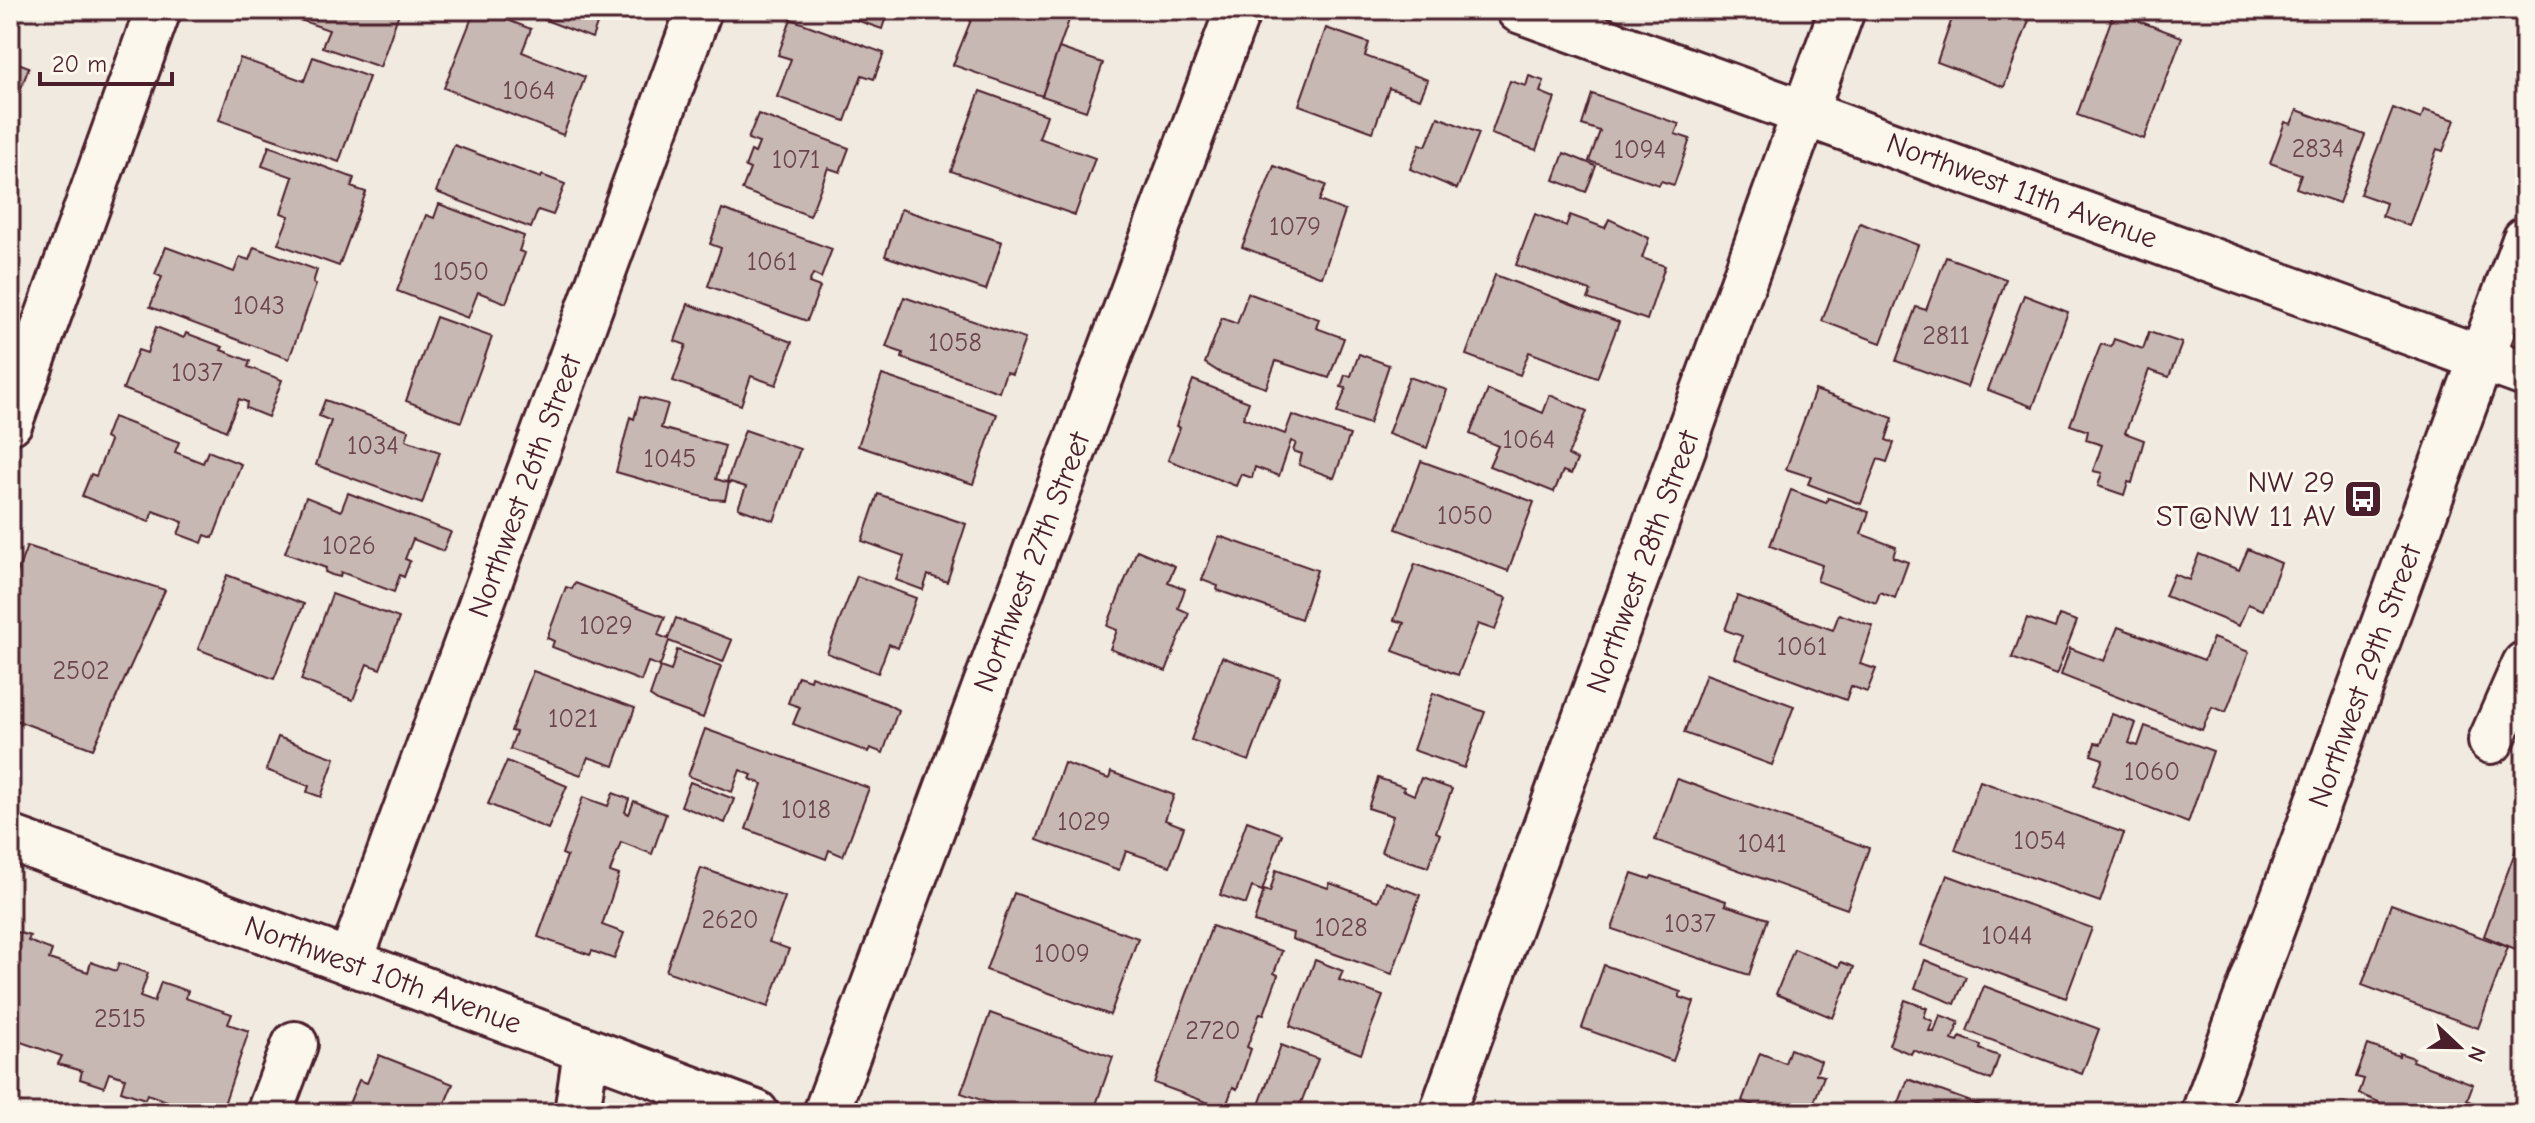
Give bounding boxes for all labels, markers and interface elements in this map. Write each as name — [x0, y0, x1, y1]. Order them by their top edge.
scale bar — [40, 36, 172, 86]
text: 20 m — [52, 50, 107, 78]
house number: 1064 — [503, 76, 555, 106]
street label: Northwest 11th Avenue — [1882, 126, 2162, 256]
house number: 2834 — [2292, 134, 2344, 164]
house number: 1094 — [1614, 135, 1666, 165]
house number: 1071 — [772, 145, 820, 175]
house number: 1079 — [1269, 212, 1321, 242]
house number: 1061 — [747, 247, 797, 277]
house number: 1050 — [433, 257, 489, 287]
house number: 1043 — [233, 291, 285, 321]
house number: 2811 — [1922, 321, 1970, 351]
house number: 1058 — [928, 328, 982, 358]
street label: Northwest 26th Street — [461, 348, 589, 622]
house number: 1037 — [171, 358, 223, 388]
house number: 1064 — [1503, 425, 1555, 455]
street label: Northwest 28th Street — [1579, 425, 1707, 698]
street label: Northwest 27th Street — [966, 426, 1098, 697]
house number: 1034 — [347, 431, 399, 461]
house number: 1045 — [644, 444, 696, 474]
place label: NW 29 ST@NW 11 AV — [2156, 465, 2335, 534]
bus stop icon: NW 29 ST@NW 11 AV — [2342, 478, 2384, 520]
house number: 1050 — [1437, 501, 1493, 531]
house number: 1026 — [322, 531, 376, 561]
street label: Northwest 29th Street — [2301, 538, 2429, 812]
house number: 1029 — [579, 611, 633, 641]
house number: 1061 — [1777, 632, 1827, 662]
house number: 2502 — [52, 656, 110, 686]
house number: 1021 — [548, 704, 598, 734]
house number: 1060 — [2124, 757, 2180, 787]
house number: 1018 — [781, 795, 831, 825]
house number: 1029 — [1057, 807, 1111, 837]
house number: 1054 — [2014, 826, 2066, 856]
house number: 1041 — [1737, 829, 1787, 859]
house number: 2620 — [701, 905, 759, 935]
street label: Northwest 10th Avenue — [240, 909, 526, 1041]
house number: 1037 — [1664, 909, 1716, 939]
house number: 1028 — [1314, 913, 1368, 943]
house number: 1044 — [1981, 921, 2033, 951]
house number: 1009 — [1034, 939, 1090, 969]
house number: 2515 — [94, 1004, 146, 1034]
north arrow — [2419, 1007, 2499, 1087]
house number: 2720 — [1185, 1016, 1241, 1046]
text: N — [2462, 1043, 2491, 1066]

